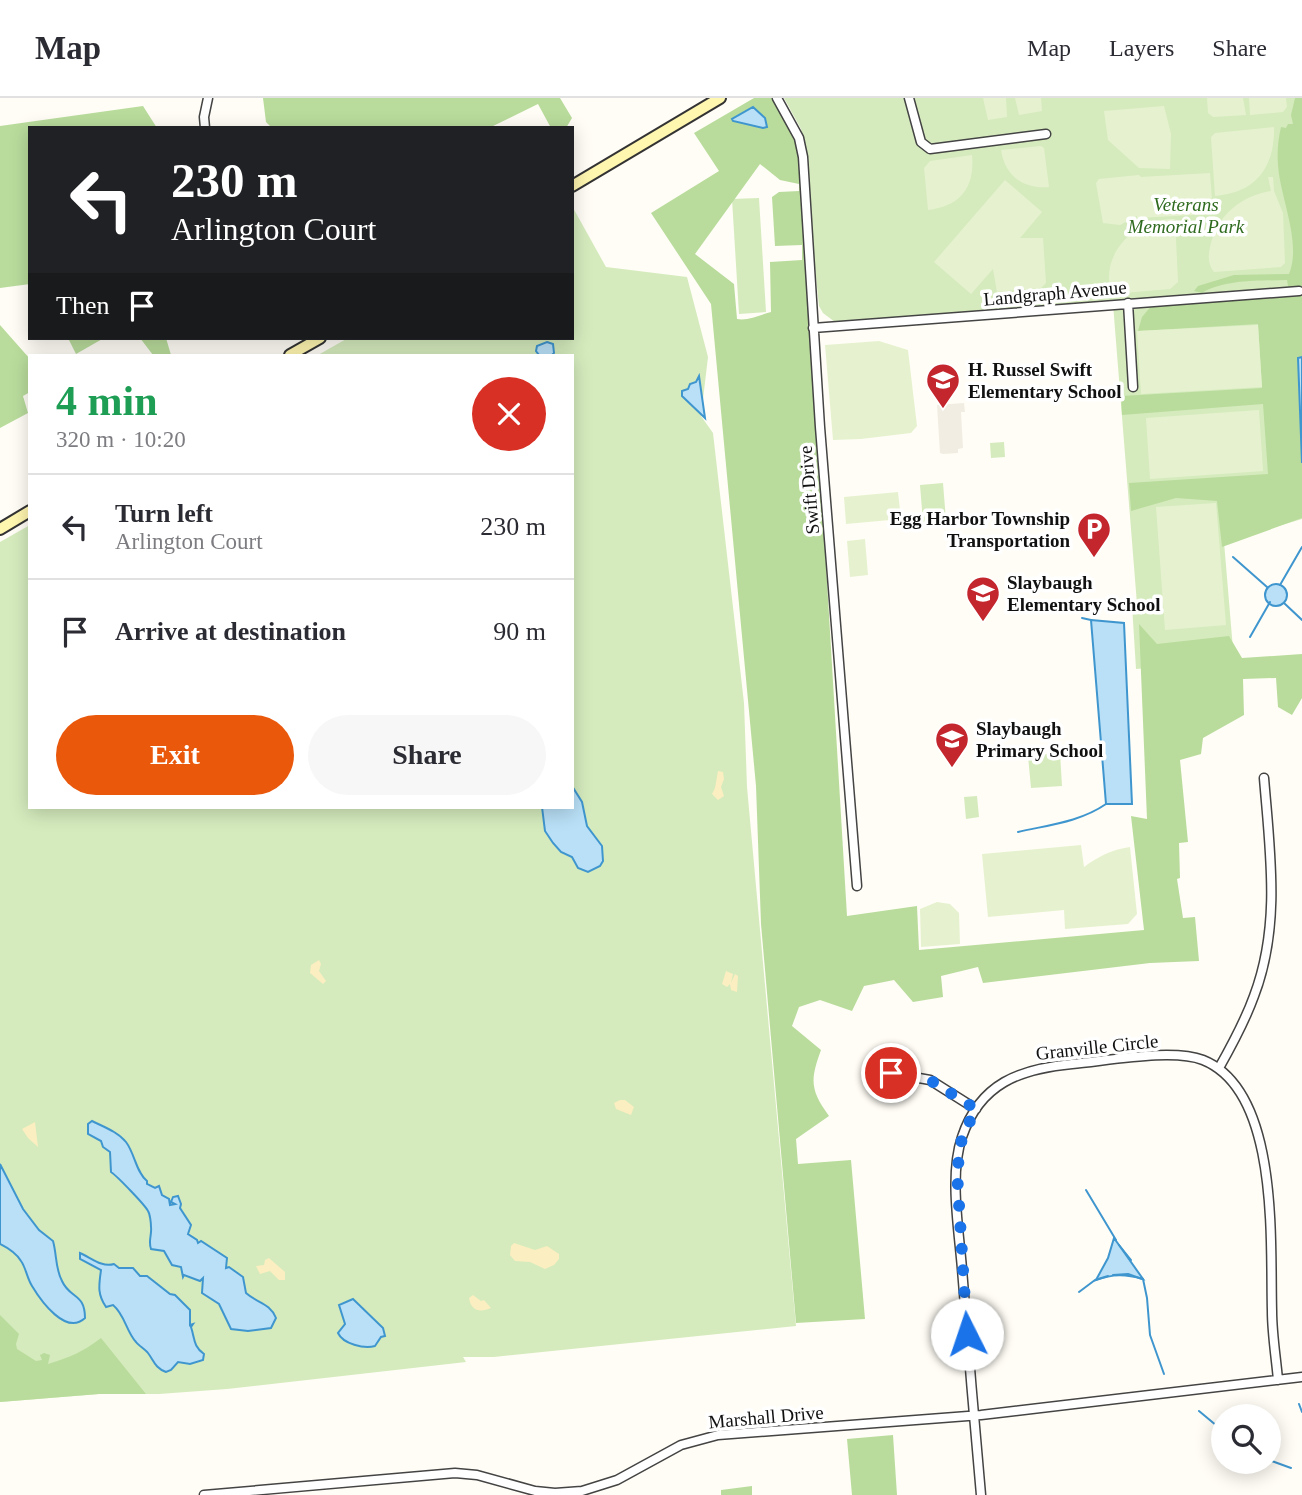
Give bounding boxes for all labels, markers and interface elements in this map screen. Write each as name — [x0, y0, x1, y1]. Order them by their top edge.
text: Map — [35, 30, 101, 66]
text: Map — [1027, 35, 1071, 61]
text: Layers — [1109, 35, 1174, 61]
text: Share — [1212, 35, 1267, 61]
text: 230 m — [171, 153, 298, 208]
icon: left — [56, 154, 147, 245]
park label: Veterans Memorial Park — [1127, 194, 1245, 237]
text: Arlington Court — [171, 211, 376, 247]
street label: Landgraph Avenue — [983, 276, 1127, 310]
icon: arrive — [123, 287, 161, 325]
text: Then — [56, 291, 109, 320]
place label: H. Russel Swift Elementary School — [968, 359, 1122, 402]
school or university icon: H. Russel Swift Elementary School — [924, 361, 962, 410]
button: close — [472, 377, 546, 451]
text: 4 min — [56, 378, 158, 424]
text: 320 m · 10:20 — [56, 427, 186, 452]
street label: Swift Drive — [795, 445, 823, 535]
text: Turn left — [115, 499, 213, 528]
icon: left — [56, 508, 94, 546]
place label: Egg Harbor Township Transportation — [890, 508, 1070, 551]
parking icon: Egg Harbor Township Transportation — [1075, 510, 1113, 559]
text: 230 m — [480, 512, 546, 541]
text: Arlington Court — [115, 529, 263, 554]
place label: Slaybaugh Elementary School — [1007, 572, 1161, 615]
school or university icon: Slaybaugh Elementary School — [964, 574, 1002, 623]
icon: arrive — [56, 613, 94, 651]
text: Arrive at destination — [115, 617, 346, 646]
text: 90 m — [493, 617, 546, 646]
button: Exit — [56, 715, 294, 795]
button: Share — [308, 715, 546, 795]
place label: Slaybaugh Primary School — [976, 718, 1103, 761]
school or university icon: Slaybaugh Primary School — [933, 720, 971, 769]
street label: Granville Circle — [1035, 1030, 1159, 1064]
pin — [861, 1043, 921, 1103]
icon: arrive — [872, 1054, 910, 1092]
position arrow — [930, 1297, 1004, 1371]
street label: Marshall Drive — [708, 1402, 824, 1432]
map controls — [1211, 1404, 1281, 1474]
button: search — [1211, 1404, 1281, 1474]

